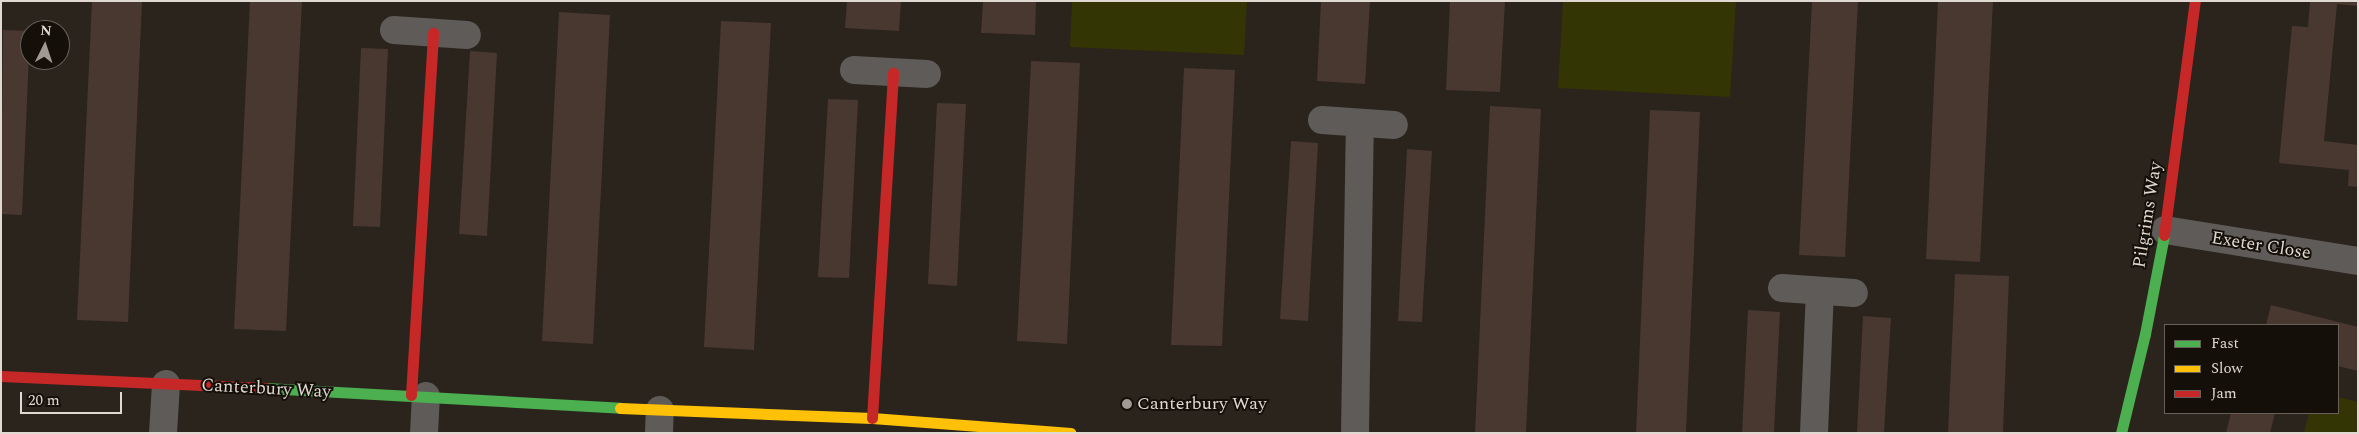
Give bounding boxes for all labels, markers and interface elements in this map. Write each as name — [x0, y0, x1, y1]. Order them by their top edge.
north arrow — [20, 20, 70, 70]
text: N — [40, 20, 52, 41]
street label: Pilgrims Way — [2129, 160, 2167, 270]
street label: Exeter Close — [2210, 227, 2312, 265]
legend — [2164, 324, 2339, 414]
text: Fast — [2211, 332, 2239, 355]
text: Slow — [2211, 357, 2243, 380]
street label: Canterbury Way — [201, 375, 331, 403]
scale bar — [22, 382, 125, 414]
text: Jam — [2211, 382, 2237, 405]
text: 20 m — [28, 389, 60, 412]
place label: Canterbury Way — [1137, 393, 1267, 415]
marker: Canterbury Way — [1121, 398, 1133, 410]

